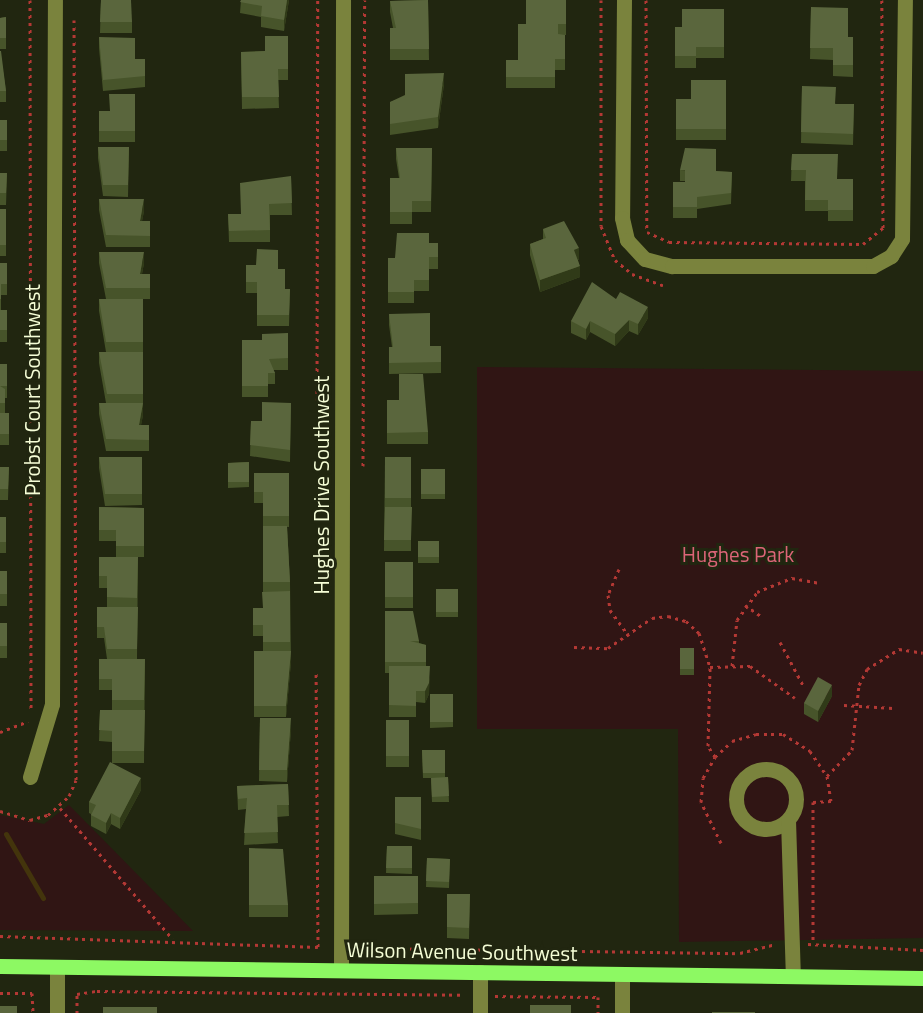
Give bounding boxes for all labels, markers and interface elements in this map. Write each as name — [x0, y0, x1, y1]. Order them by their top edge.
street label: Probst Court Southwest — [19, 284, 45, 496]
street label: Hughes Drive Southwest — [308, 376, 334, 594]
park label: Hughes Park — [682, 541, 794, 567]
street label: Wilson Avenue Southwest — [346, 936, 578, 966]

